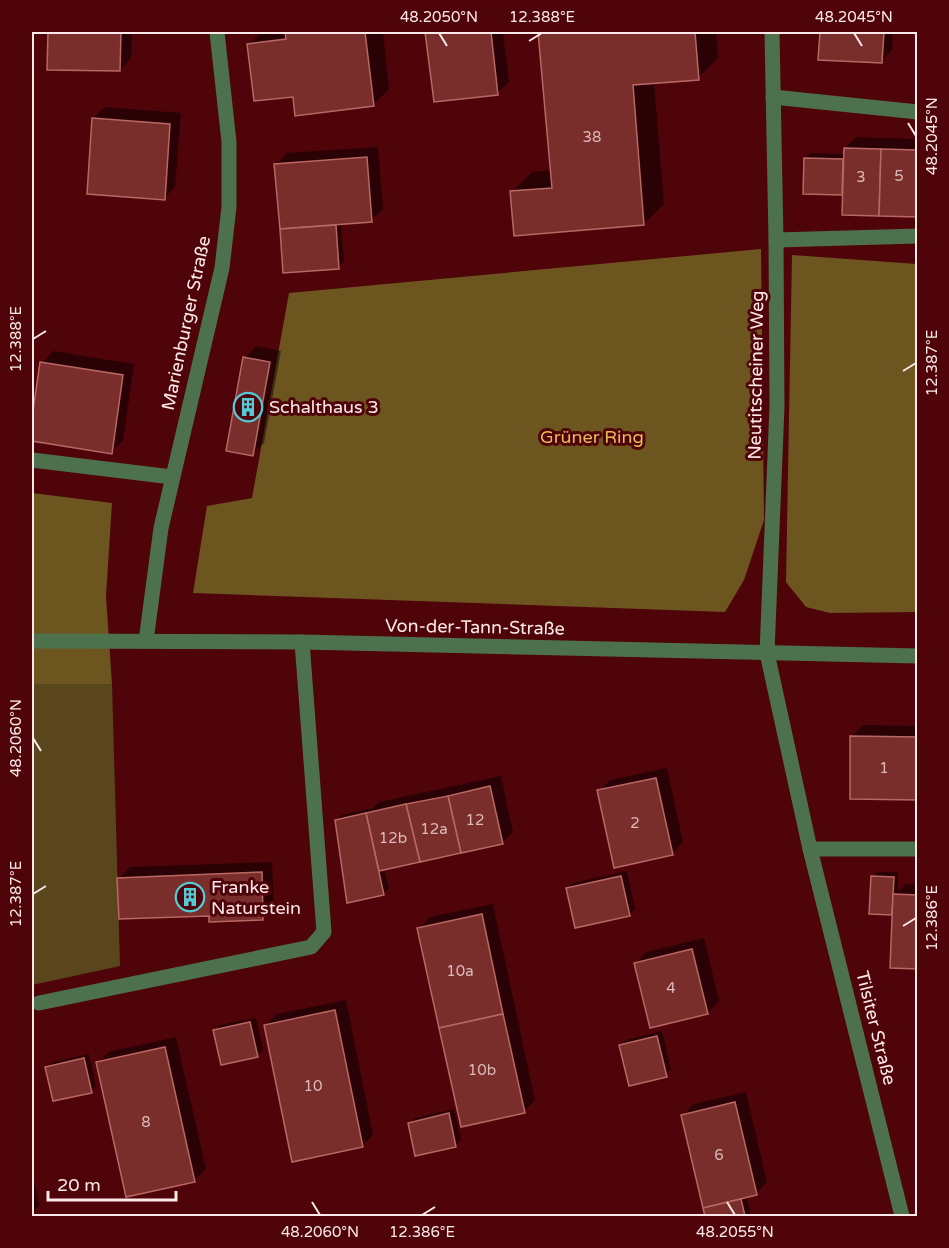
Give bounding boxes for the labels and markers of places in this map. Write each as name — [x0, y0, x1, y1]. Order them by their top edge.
building icon: Schalthaus 3 — [232, 391, 264, 423]
place label: Schalthaus 3 — [269, 396, 379, 418]
place label: Franke Naturstein — [211, 876, 301, 919]
building icon: Franke Naturstein — [174, 881, 206, 913]

